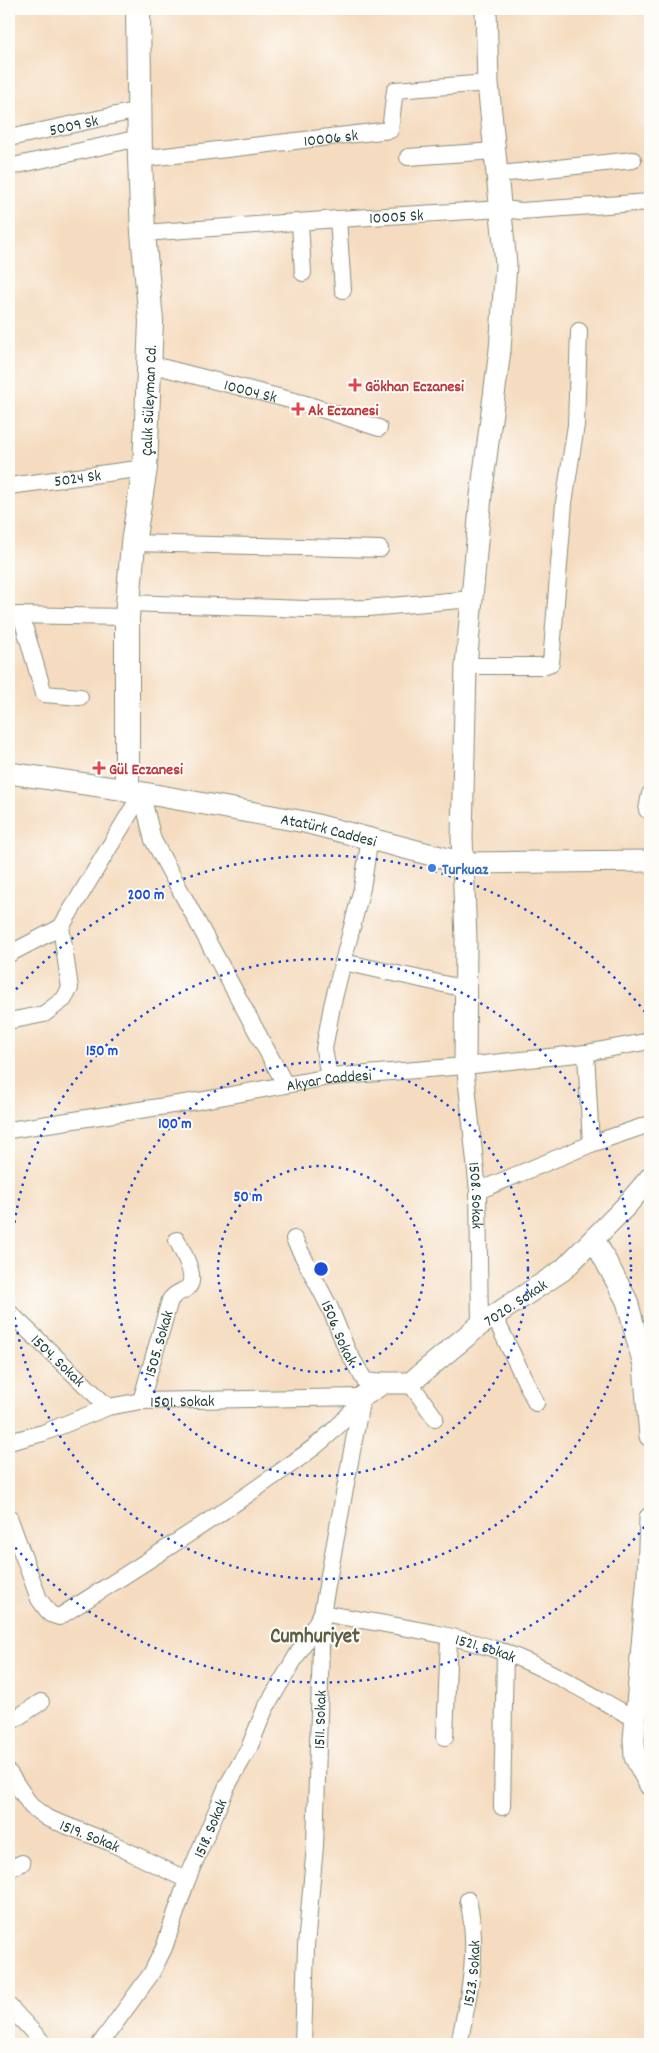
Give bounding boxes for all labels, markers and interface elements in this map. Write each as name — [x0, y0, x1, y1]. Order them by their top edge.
street label: 5009 Sk — [47, 110, 101, 143]
street label: 10006 sk — [303, 125, 359, 154]
street label: 10005 Sk — [369, 205, 424, 231]
street label: Çalık Süleyman Cd. — [137, 344, 164, 456]
street label: 10004 Sk — [221, 375, 279, 410]
place label: Gökhan Eczanesi — [365, 376, 464, 399]
marker: Gökhan Eczanesi — [349, 379, 361, 391]
place label: Ak Eczanesi — [308, 400, 378, 423]
marker: Ak Eczanesi — [292, 403, 304, 415]
street label: 5024 Sk — [53, 465, 103, 494]
place label: Gül Eczanesi — [109, 759, 183, 782]
marker: Gül Eczanesi — [93, 762, 105, 774]
street label: Atatürk Caddesi — [279, 809, 379, 854]
place label: Turkuaz — [442, 859, 489, 882]
marker: Turkuaz — [426, 862, 438, 874]
text: 200 m — [128, 885, 164, 907]
text: 150 m — [86, 1041, 118, 1063]
street label: Akyar Caddesi — [285, 1065, 373, 1099]
text: 100 m — [158, 1114, 192, 1136]
street label: 1508. Sokak — [461, 1161, 488, 1229]
text: 50 m — [234, 1187, 262, 1209]
centre of rings — [312, 1260, 330, 1278]
street label: 7020. Sokak — [480, 1275, 553, 1333]
street label: 1506. Sokak — [314, 1297, 362, 1370]
street label: 1505. Sokak — [139, 1308, 180, 1380]
street label: 1504. Sokak — [25, 1330, 89, 1393]
street label: 1501. Sokak — [150, 1391, 215, 1415]
district label: Cumhuriyet — [270, 1623, 360, 1653]
street label: 1521. Sokak — [453, 1629, 519, 1670]
street label: 1511. Sokak — [309, 1690, 334, 1749]
street label: 1518. Sokak — [189, 1796, 234, 1862]
street label: 1519. Sokak — [56, 1815, 123, 1860]
street label: 1523. Sokak — [458, 1940, 487, 2008]

